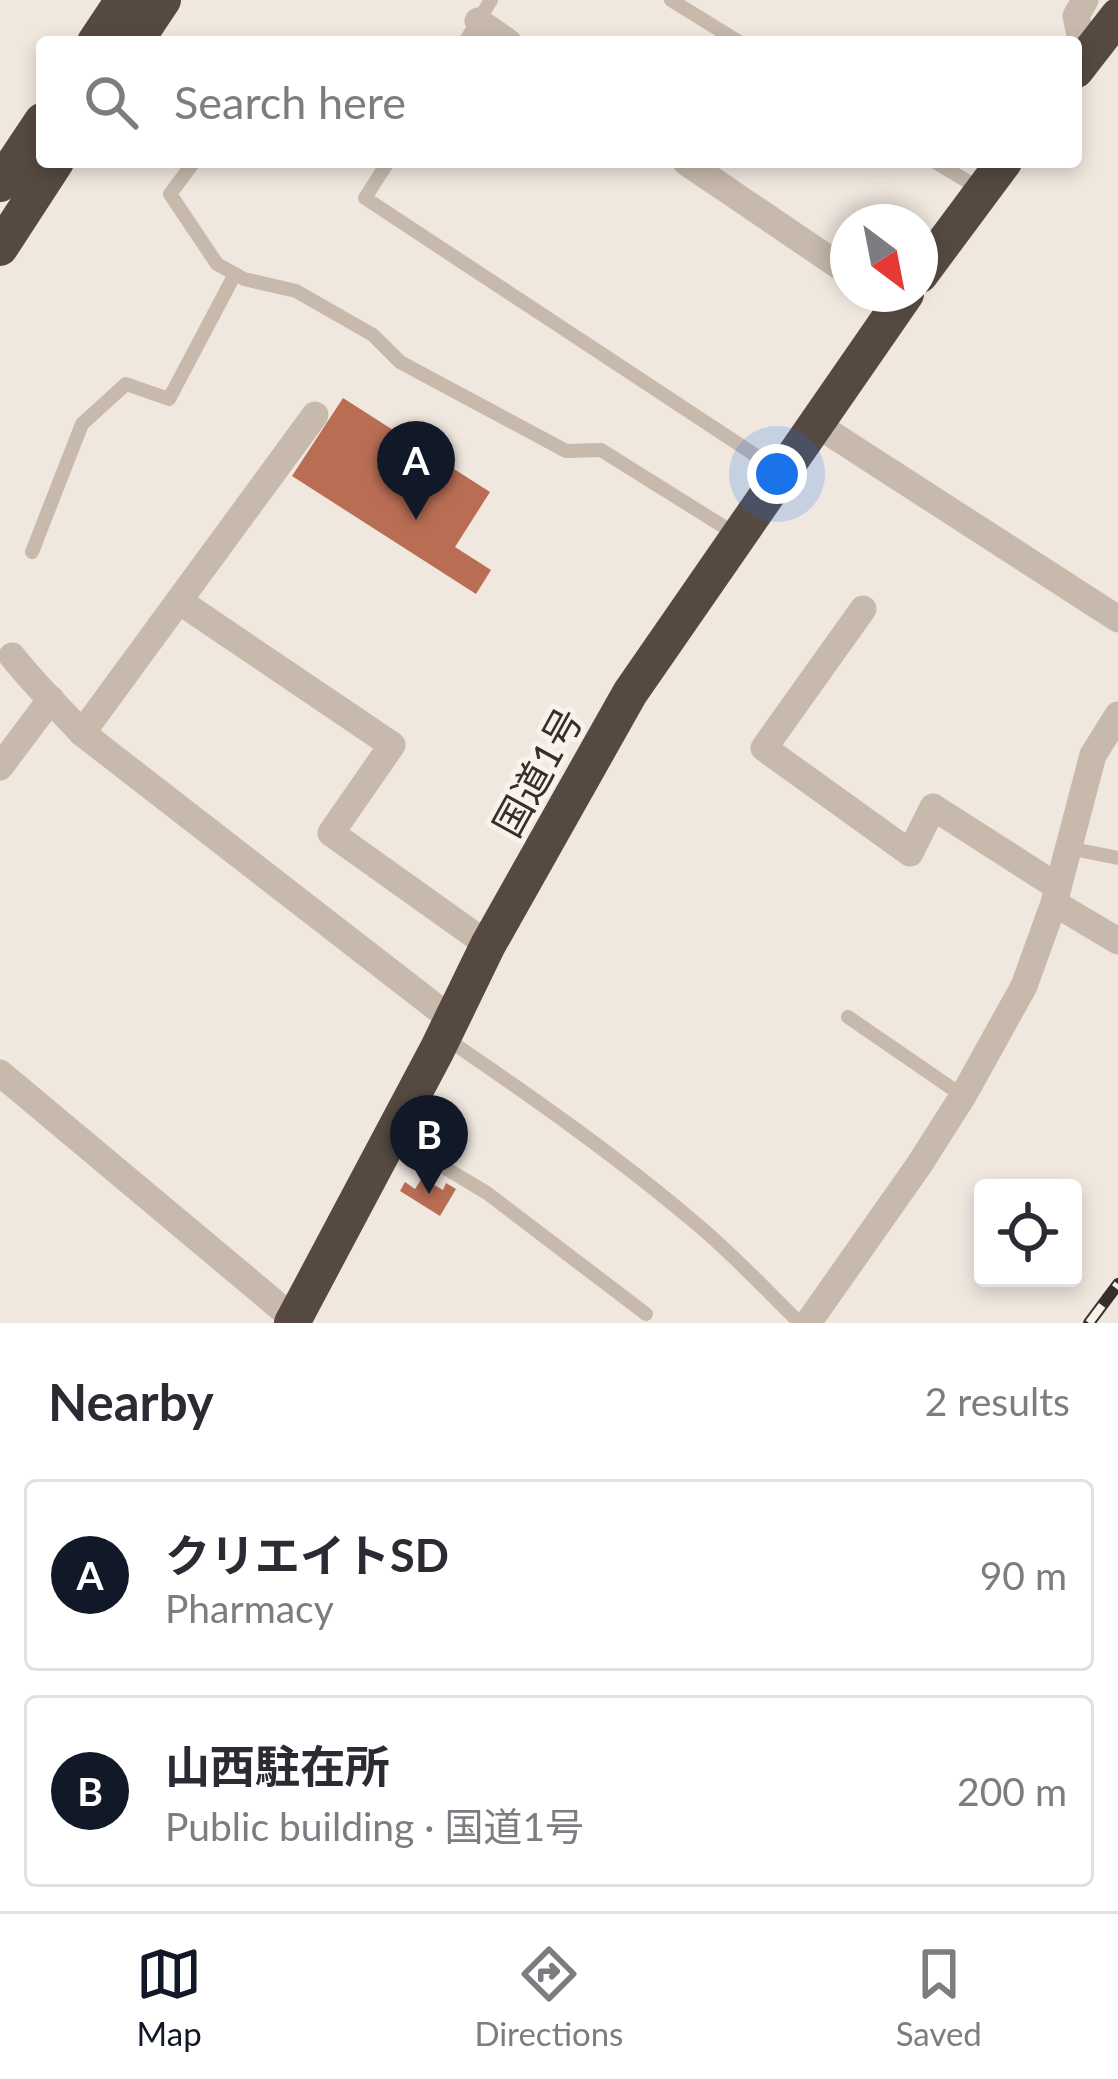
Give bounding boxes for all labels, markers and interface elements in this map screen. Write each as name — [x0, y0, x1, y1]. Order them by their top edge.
search box — [36, 36, 1082, 168]
icon: search — [78, 69, 144, 135]
text: Search here — [174, 75, 406, 129]
north arrow — [830, 204, 938, 312]
pin: A — [377, 421, 455, 520]
your location — [747, 444, 807, 504]
street label: 国道1号 — [483, 700, 591, 844]
pin: B — [390, 1095, 468, 1194]
map controls — [974, 1179, 1082, 1287]
button: locate — [974, 1179, 1082, 1287]
text: Nearby — [48, 1371, 214, 1432]
text: 2 results — [925, 1378, 1070, 1424]
text: クリエイトSD — [165, 1528, 449, 1582]
text: A — [76, 1552, 104, 1598]
text: 90 m — [980, 1552, 1067, 1598]
text: Pharmacy — [165, 1585, 334, 1631]
text: 山西駐在所 — [165, 1739, 390, 1793]
text: B — [77, 1768, 103, 1814]
text: 200 m — [957, 1768, 1067, 1814]
text: Public building · 国道1号 — [165, 1803, 584, 1849]
tab: Map — [136, 1941, 202, 2053]
tab: Directions — [474, 1941, 623, 2053]
tab: Saved — [896, 1941, 982, 2053]

